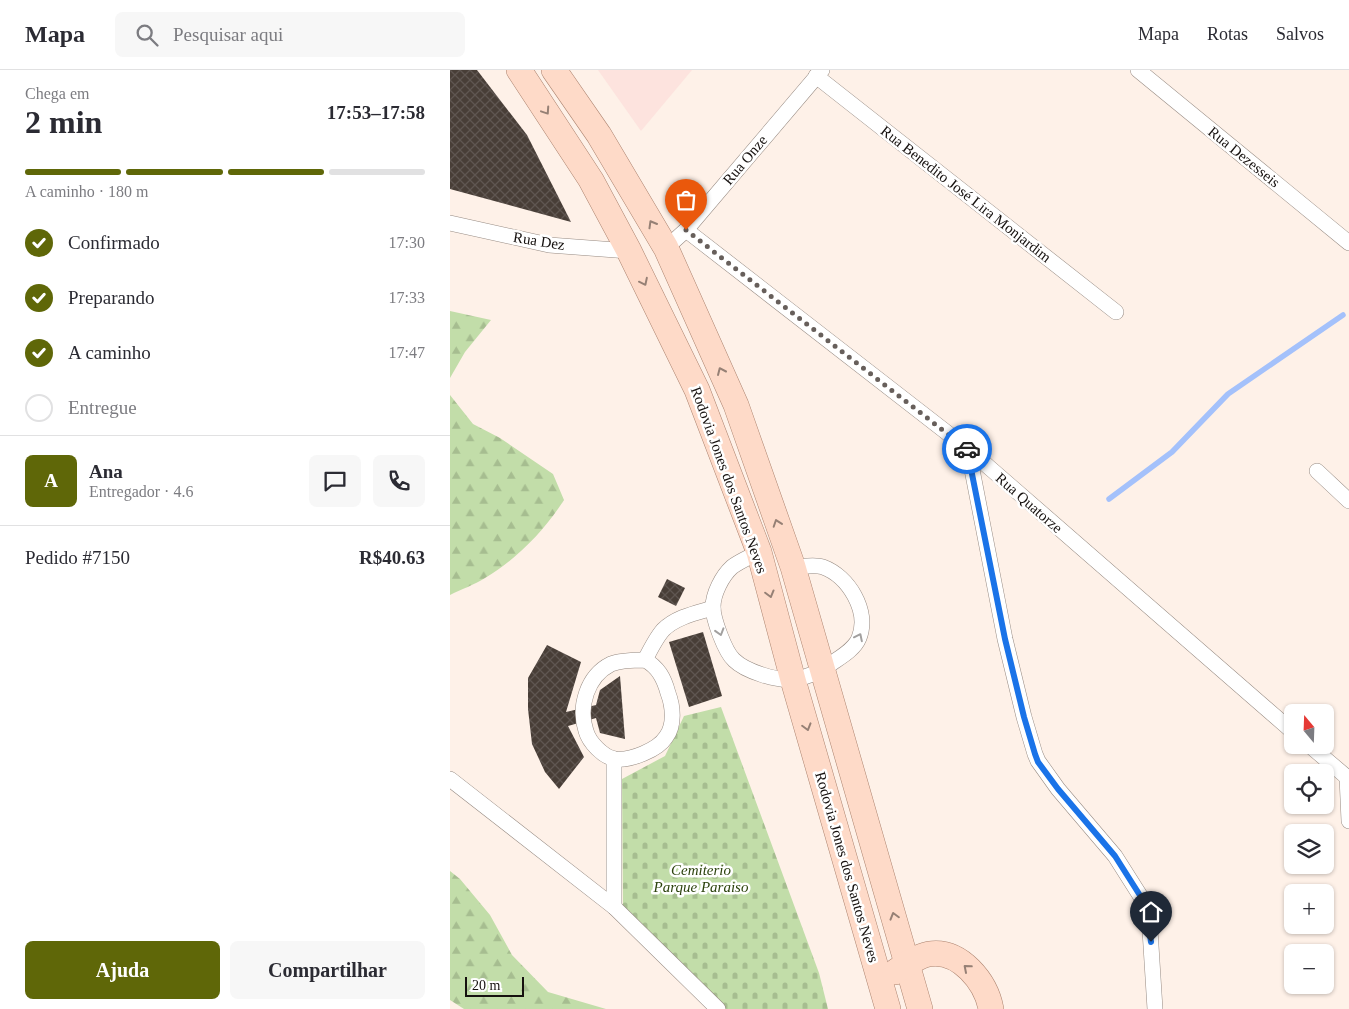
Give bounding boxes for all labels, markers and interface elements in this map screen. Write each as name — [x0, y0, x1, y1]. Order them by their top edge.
search box — [115, 12, 465, 57]
text: Mapa — [25, 21, 85, 47]
icon: search — [133, 21, 161, 49]
text: Pesquisar aqui — [173, 24, 283, 45]
text: Mapa — [1138, 24, 1179, 44]
text: Rotas — [1207, 24, 1248, 44]
text: Salvos — [1276, 24, 1324, 44]
text: Chega em — [25, 85, 89, 102]
text: 17:53–17:58 — [327, 102, 425, 123]
text: 2 min — [25, 104, 102, 140]
one-way arrow — [540, 105, 549, 114]
street label: Rua Benedito José Lira Monjardim — [878, 123, 1055, 266]
street label: Rua Dezesseis — [1205, 123, 1283, 191]
street label: Rua Onze — [720, 132, 770, 188]
pin — [665, 179, 707, 230]
text: A caminho · 180 m — [25, 183, 149, 200]
icon: bag — [672, 186, 700, 214]
one-way arrow — [648, 221, 658, 230]
icon: check — [25, 229, 53, 257]
street label: Rua Dez — [512, 229, 566, 253]
text: Confirmado — [68, 232, 160, 253]
text: 17:30 — [389, 234, 425, 251]
one-way arrow — [638, 277, 648, 286]
icon: check — [25, 284, 53, 312]
text: Preparando — [68, 287, 155, 308]
text: 17:33 — [389, 289, 425, 306]
icon: check — [25, 339, 53, 367]
text: A caminho — [68, 342, 151, 363]
text: 17:47 — [389, 344, 425, 361]
one-way arrow — [716, 367, 727, 376]
street label: Rodovia Jones dos Santos Neves — [688, 384, 770, 576]
text: Entregue — [68, 397, 137, 418]
courier — [942, 424, 992, 474]
icon: car — [953, 435, 981, 463]
button: chat — [309, 455, 361, 507]
button: phone — [373, 455, 425, 507]
text: Ana — [89, 461, 123, 482]
text: A — [44, 470, 58, 491]
street label: Rua Quatorze — [992, 470, 1066, 536]
text: Entregador · 4.6 — [89, 483, 193, 500]
one-way arrow — [773, 520, 783, 528]
text: Pedido #7150 — [25, 547, 130, 568]
text: R$40.63 — [359, 547, 425, 568]
one-way arrow — [764, 590, 775, 599]
one-way arrow — [714, 627, 724, 635]
one-way arrow — [852, 634, 862, 643]
north arrow — [1284, 704, 1334, 754]
map controls — [1284, 704, 1334, 994]
one-way arrow — [801, 722, 811, 730]
button: locate — [1284, 764, 1334, 814]
street label: Rodovia Jones dos Santos Neves — [812, 770, 882, 964]
button: layers — [1284, 824, 1334, 874]
park label: Cemiterio Parque Paraiso — [653, 862, 749, 895]
button: + — [1284, 884, 1334, 934]
pin — [1130, 891, 1172, 942]
icon: home — [1137, 898, 1165, 926]
one-way arrow — [889, 912, 900, 921]
button: Ajuda — [25, 941, 220, 999]
button: Compartilhar — [230, 941, 425, 999]
button: − — [1284, 944, 1334, 994]
one-way arrow — [964, 964, 973, 973]
scale bar — [465, 974, 524, 997]
text: 20 m — [472, 978, 500, 993]

